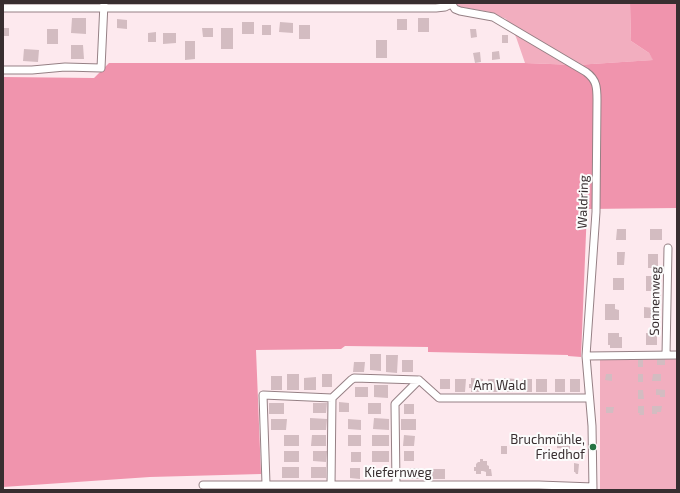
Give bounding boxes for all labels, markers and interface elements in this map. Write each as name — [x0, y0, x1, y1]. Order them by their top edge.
street label: Waldring — [574, 175, 592, 229]
street label: Sonnenweg — [647, 266, 663, 336]
street label: Am Wald — [474, 378, 526, 394]
place label: Bruchmühle, Friedhof — [510, 432, 585, 463]
marker: Bruchmühle, Friedhof — [588, 442, 598, 452]
street label: Kiefernweg — [364, 465, 432, 481]

